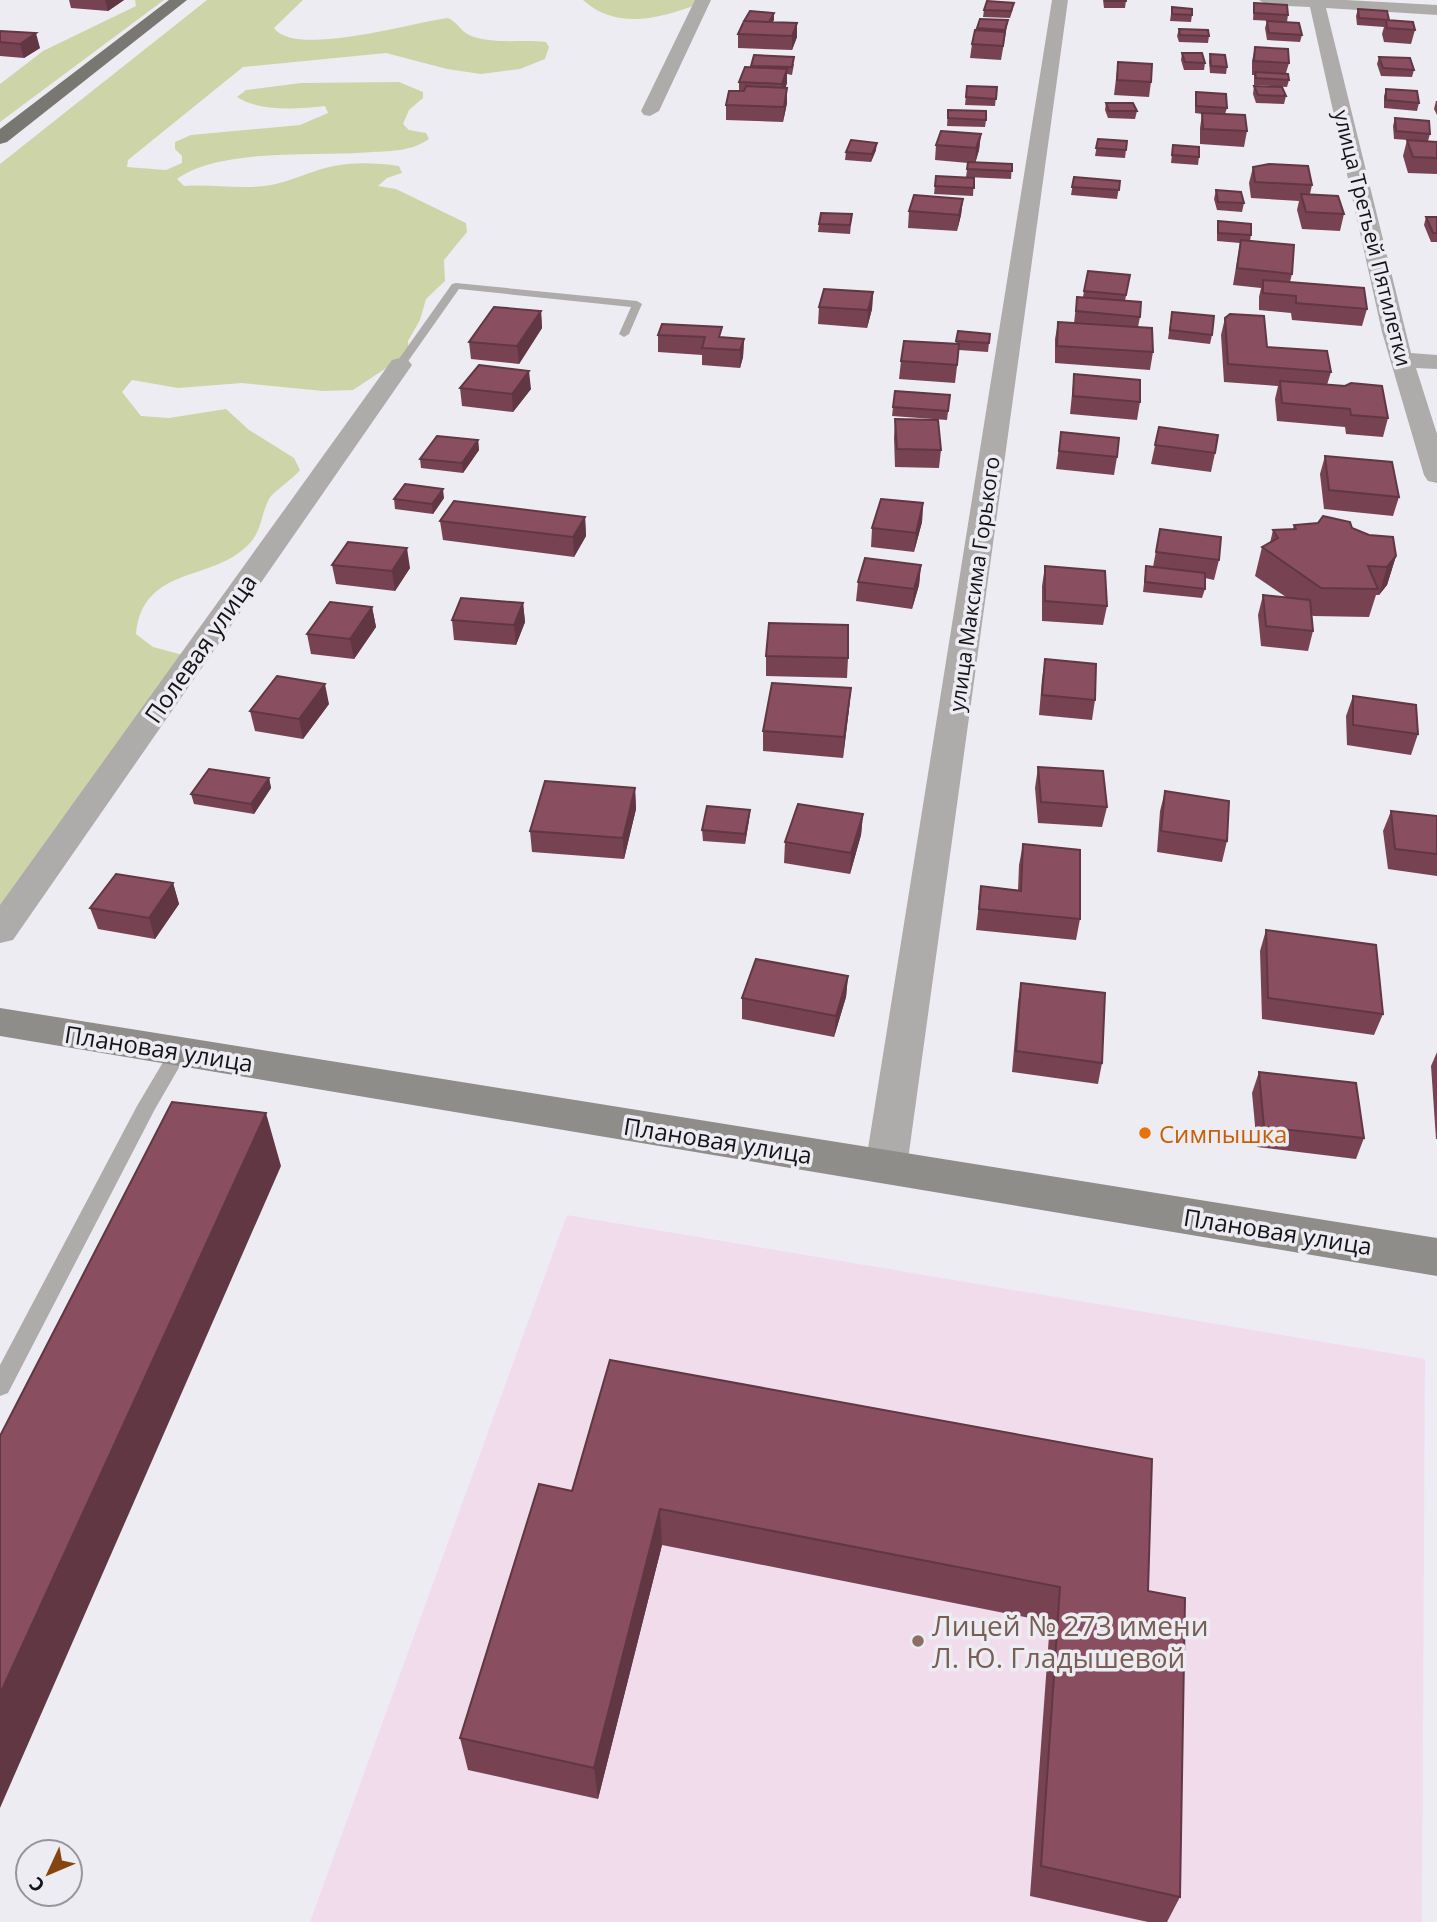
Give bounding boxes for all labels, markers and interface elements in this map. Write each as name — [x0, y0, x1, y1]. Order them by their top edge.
street label: улица Третьей Пятилетки — [1328, 107, 1418, 369]
street label: улица Максима Горького — [942, 455, 1006, 713]
street label: Полевая улица — [136, 567, 264, 729]
street label: Плановая улица — [62, 1017, 256, 1079]
street label: Плановая улица — [621, 1109, 815, 1171]
place label: Симпышка — [1159, 1117, 1287, 1150]
marker: Симпышка — [1137, 1125, 1153, 1141]
street label: Плановая улица — [1181, 1200, 1375, 1262]
place label: Лицей № 273 имени Л. Ю. Гладышевой — [932, 1606, 1209, 1676]
marker: Лицей № 273 имени Л. Ю. Гладышевой — [910, 1633, 926, 1649]
north arrow — [14, 1838, 84, 1908]
text: С — [23, 1871, 50, 1898]

